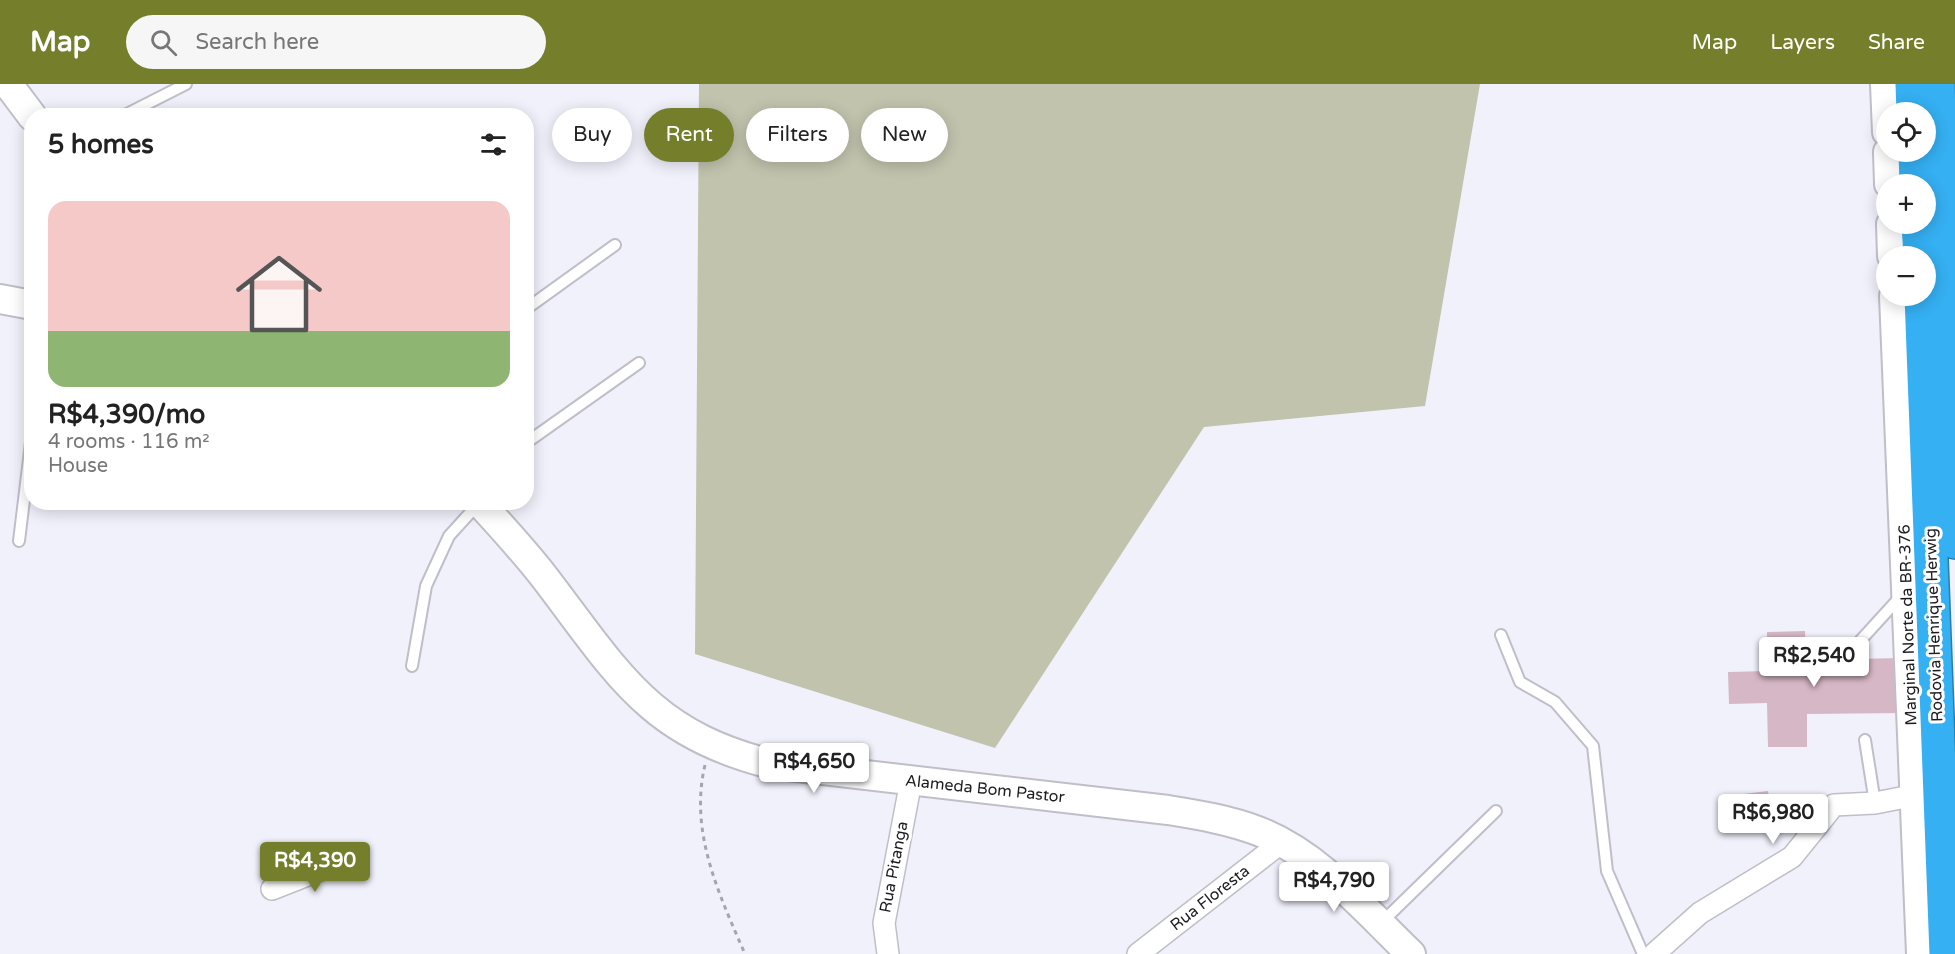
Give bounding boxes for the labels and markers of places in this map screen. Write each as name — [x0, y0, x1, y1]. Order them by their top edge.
pin: R$2,540 — [1759, 637, 1869, 688]
pin: R$4,650 — [759, 743, 869, 794]
pin: R$6,980 — [1718, 794, 1828, 845]
pin: R$4,390 — [260, 842, 370, 893]
pin: R$4,790 — [1279, 862, 1389, 913]

